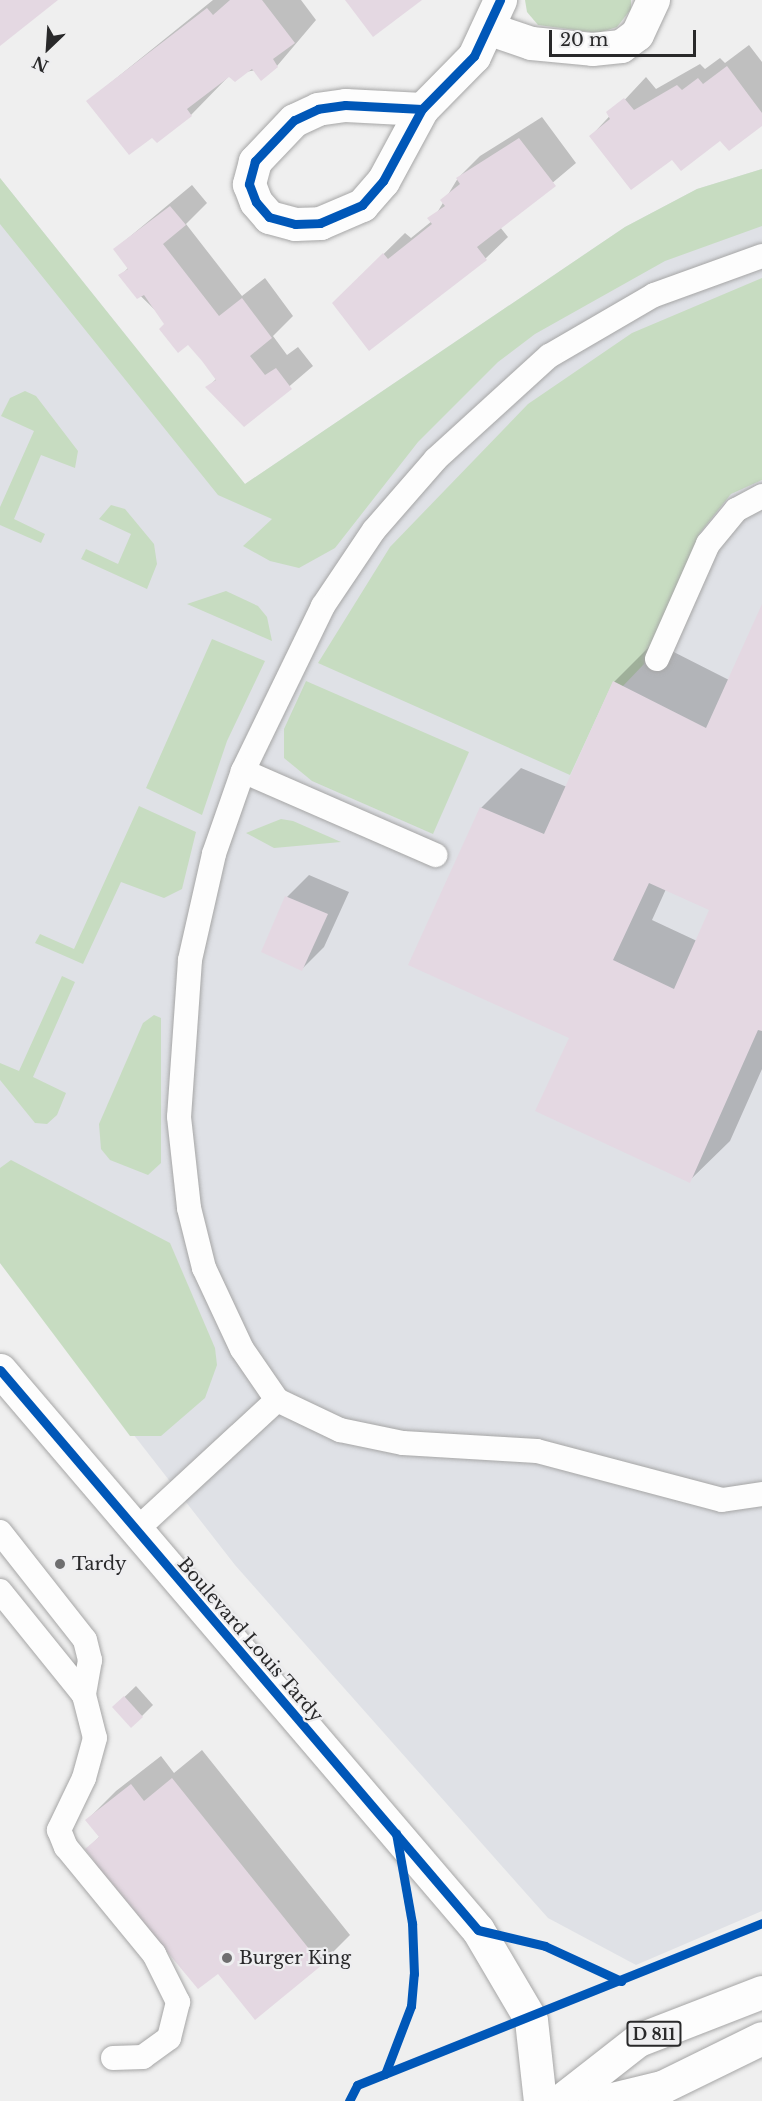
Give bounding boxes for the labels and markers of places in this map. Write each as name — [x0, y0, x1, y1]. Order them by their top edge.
place label: Tardy — [72, 1553, 126, 1575]
marker: Tardy — [53, 1557, 67, 1571]
place label: Burger King — [239, 1947, 351, 1969]
marker: Burger King — [220, 1951, 234, 1965]

